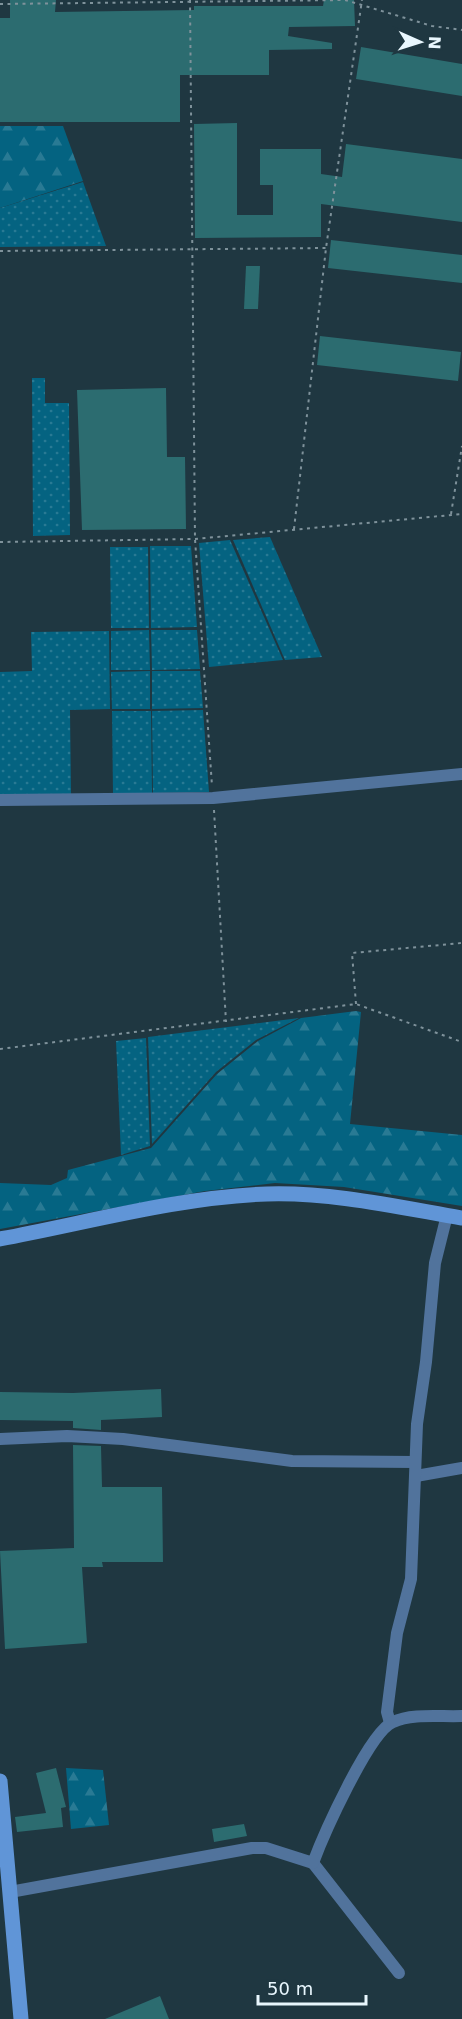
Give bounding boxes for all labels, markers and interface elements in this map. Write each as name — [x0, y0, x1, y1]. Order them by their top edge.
north arrow — [390, 12, 450, 72]
text: N — [425, 36, 444, 50]
scale bar — [258, 1968, 366, 2006]
text: 50 m — [267, 1978, 313, 1999]

